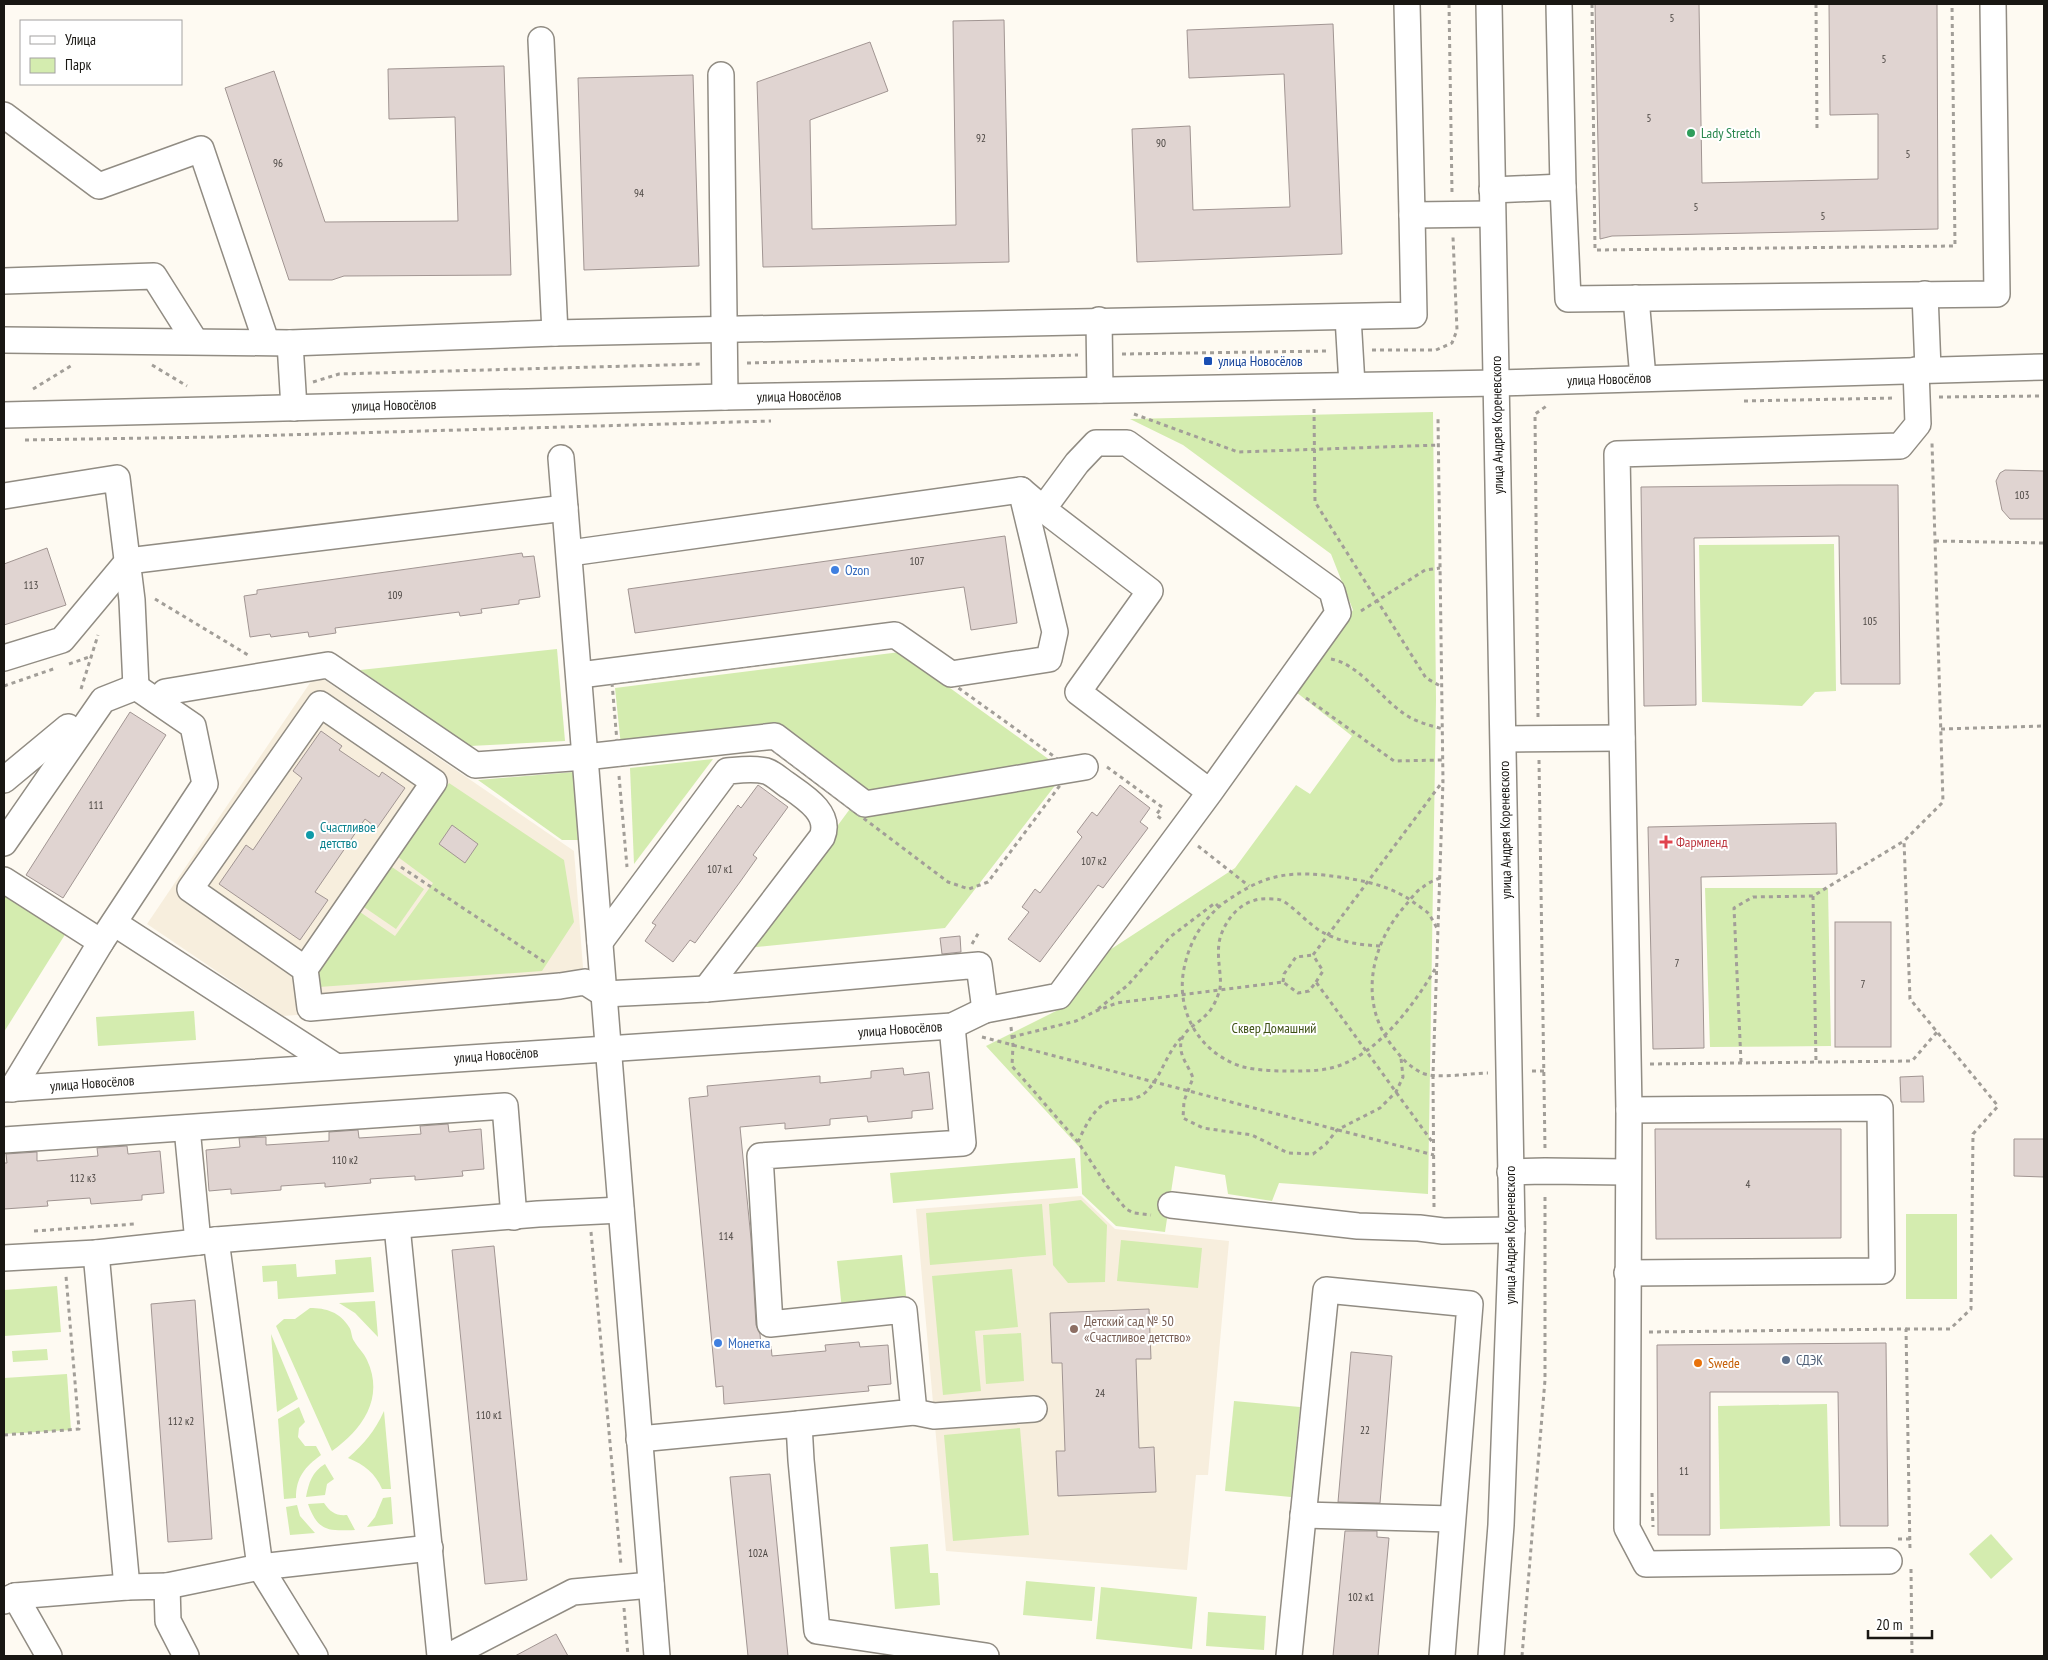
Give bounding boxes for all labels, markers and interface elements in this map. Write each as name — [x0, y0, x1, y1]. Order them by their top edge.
house number: 5 — [1670, 11, 1675, 25]
legend — [20, 20, 182, 85]
text: Улица — [65, 30, 96, 49]
house number: 5 — [1882, 52, 1887, 66]
text: Парк — [65, 55, 91, 74]
house number: 5 — [1647, 111, 1652, 125]
place label: Lady Stretch — [1701, 124, 1760, 142]
marker: Lady Stretch — [1685, 127, 1697, 139]
house number: 92 — [976, 131, 986, 145]
house number: 90 — [1156, 136, 1166, 150]
house number: 5 — [1906, 147, 1911, 161]
house number: 96 — [273, 156, 283, 170]
house number: 94 — [634, 186, 644, 200]
house number: 5 — [1694, 200, 1699, 214]
house number: 5 — [1821, 209, 1826, 223]
place label: улица Новосёлов — [1218, 352, 1303, 370]
marker: улица Новосёлов — [1202, 355, 1214, 367]
street label: улица Андрея Кореневского — [1487, 356, 1507, 494]
street label: улица Новосёлов — [1566, 369, 1652, 389]
street label: улица Новосёлов — [757, 386, 842, 406]
street label: улица Новосёлов — [352, 395, 437, 415]
house number: 103 — [2015, 488, 2029, 502]
house number: 107 — [910, 554, 924, 568]
place label: Ozon — [845, 561, 870, 579]
marker: Ozon — [829, 564, 841, 576]
house number: 113 — [24, 578, 38, 592]
house number: 109 — [388, 588, 402, 602]
house number: 105 — [1863, 614, 1877, 628]
street label: улица Андрея Кореневского — [1495, 761, 1515, 899]
house number: 111 — [89, 798, 103, 812]
place label: Счастливое детство — [320, 818, 376, 852]
marker: Счастливое детство — [304, 829, 316, 841]
place label: Фармленд — [1676, 833, 1728, 851]
marker: Фармленд — [1660, 836, 1672, 848]
house number: 107 к2 — [1081, 854, 1107, 868]
house number: 107 к1 — [707, 862, 733, 876]
house number: 7 — [1675, 956, 1680, 970]
house number: 7 — [1861, 977, 1866, 991]
street label: улица Новосёлов — [857, 1017, 943, 1041]
park label: Сквер Домашний — [1231, 1019, 1317, 1037]
street label: улица Новосёлов — [453, 1043, 539, 1067]
street label: улица Новосёлов — [49, 1071, 135, 1095]
house number: 110 к2 — [332, 1153, 358, 1167]
street label: улица Андрея Кореневского — [1501, 1166, 1519, 1304]
house number: 112 к3 — [70, 1171, 96, 1185]
house number: 4 — [1746, 1177, 1751, 1191]
house number: 114 — [719, 1229, 733, 1243]
place label: Детский сад № 50 «Счастливое детство» — [1084, 1312, 1191, 1346]
marker: Детский сад № 50 «Счастливое детство» — [1068, 1323, 1080, 1335]
place label: Монетка — [728, 1334, 770, 1352]
marker: Монетка — [712, 1337, 724, 1349]
place label: СДЭК — [1796, 1351, 1823, 1369]
place label: Swede — [1708, 1354, 1740, 1372]
marker: СДЭК — [1780, 1354, 1792, 1366]
marker: Swede — [1692, 1357, 1704, 1369]
house number: 24 — [1095, 1386, 1105, 1400]
house number: 110 к1 — [476, 1408, 502, 1422]
house number: 112 к2 — [168, 1414, 194, 1428]
house number: 22 — [1360, 1423, 1370, 1437]
house number: 11 — [1679, 1464, 1689, 1478]
house number: 102А — [748, 1546, 769, 1560]
house number: 102 к1 — [1348, 1590, 1374, 1604]
scale bar — [1868, 1608, 1932, 1640]
text: 20 m — [1876, 1615, 1902, 1634]

